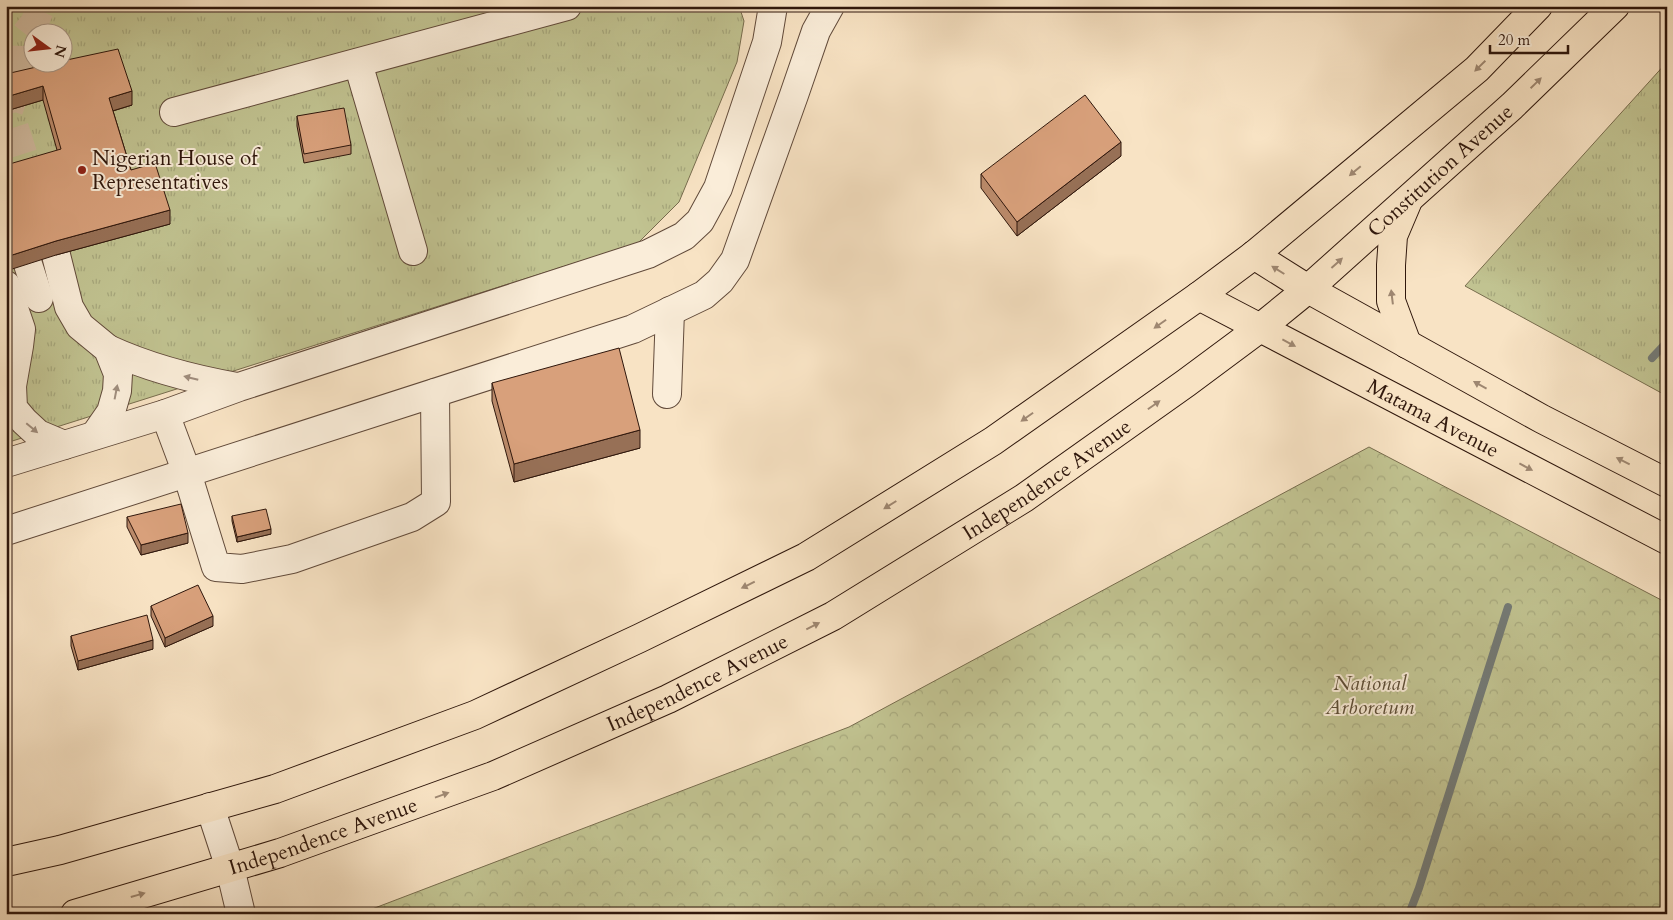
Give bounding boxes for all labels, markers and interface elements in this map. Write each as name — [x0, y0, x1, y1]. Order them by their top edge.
north arrow — [22, 22, 72, 72]
scale bar — [1490, 22, 1568, 54]
text: 20 m — [1498, 30, 1530, 50]
text: N — [49, 43, 71, 60]
one-way arrow — [1474, 60, 1486, 72]
one-way arrow — [1529, 78, 1541, 90]
street label: Constitution Avenue — [1361, 98, 1520, 244]
place label: Nigerian House of Representatives — [92, 144, 261, 197]
marker: Nigerian House of Representatives — [76, 164, 88, 176]
one-way arrow — [1349, 165, 1362, 176]
one-way arrow — [1331, 257, 1343, 269]
one-way arrow — [1271, 265, 1284, 275]
one-way arrow — [1388, 289, 1396, 305]
one-way arrow — [1153, 319, 1166, 329]
one-way arrow — [1282, 339, 1296, 347]
street label: Matama Avenue — [1362, 372, 1504, 465]
one-way arrow — [184, 374, 199, 382]
one-way arrow — [1473, 380, 1487, 389]
one-way arrow — [112, 383, 120, 399]
one-way arrow — [1147, 400, 1161, 410]
street label: Independence Avenue — [957, 412, 1137, 547]
one-way arrow — [1020, 412, 1033, 422]
one-way arrow — [25, 423, 38, 434]
one-way arrow — [1616, 457, 1631, 465]
one-way arrow — [1519, 463, 1533, 471]
one-way arrow — [883, 500, 896, 509]
one-way arrow — [741, 580, 756, 589]
one-way arrow — [805, 622, 820, 631]
street label: Independence Avenue — [602, 627, 793, 739]
park label: National Arboretum — [1325, 669, 1415, 722]
street label: Independence Avenue — [225, 790, 422, 882]
one-way arrow — [435, 791, 450, 799]
one-way arrow — [130, 891, 146, 899]

